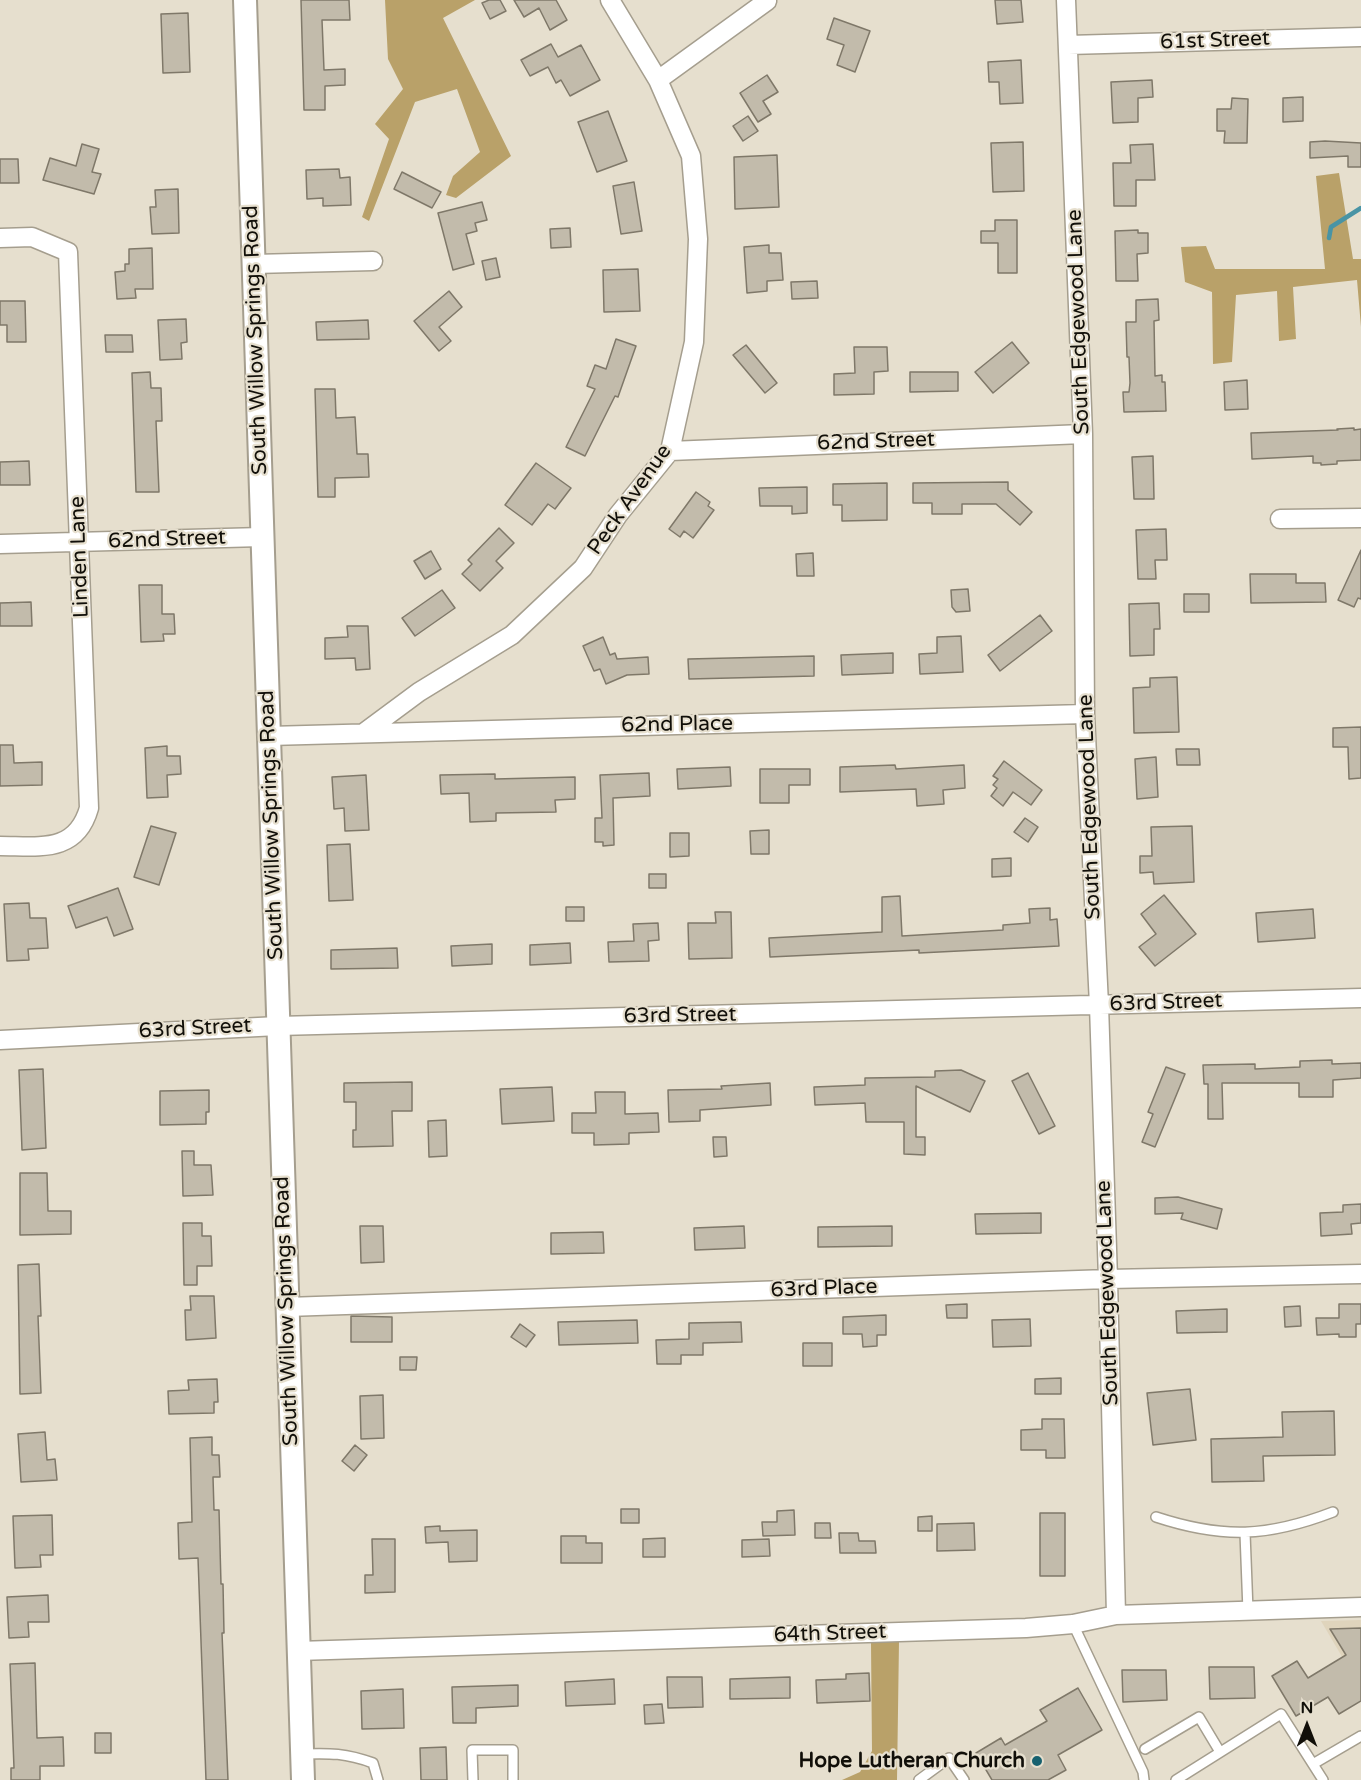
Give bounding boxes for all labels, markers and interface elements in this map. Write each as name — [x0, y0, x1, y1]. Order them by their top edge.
street label: 61st Street — [1160, 26, 1270, 56]
street label: South Willow Springs Road — [239, 205, 273, 475]
street label: South Edgewood Lane — [1062, 209, 1096, 435]
street label: 62nd Street — [817, 427, 935, 457]
street label: Peck Avenue — [583, 440, 677, 560]
street label: Linden Lane — [65, 496, 95, 618]
street label: 62nd Street — [108, 525, 226, 555]
street label: South Willow Springs Road — [255, 690, 289, 960]
street label: South Edgewood Lane — [1073, 694, 1107, 920]
street label: 62nd Place — [621, 711, 733, 739]
street label: 63rd Street — [1109, 988, 1223, 1018]
street label: 63rd Street — [623, 1002, 737, 1030]
street label: 63rd Street — [138, 1013, 252, 1045]
street label: South Willow Springs Road — [270, 1176, 304, 1446]
street label: South Edgewood Lane — [1091, 1180, 1125, 1406]
street label: 63rd Place — [770, 1275, 878, 1303]
street label: 64th Street — [773, 1619, 887, 1649]
north arrow — [1277, 1696, 1337, 1756]
text: N — [1301, 1698, 1313, 1718]
place label: Hope Lutheran Church — [799, 1748, 1025, 1774]
marker: Hope Lutheran Church — [1030, 1754, 1044, 1768]

